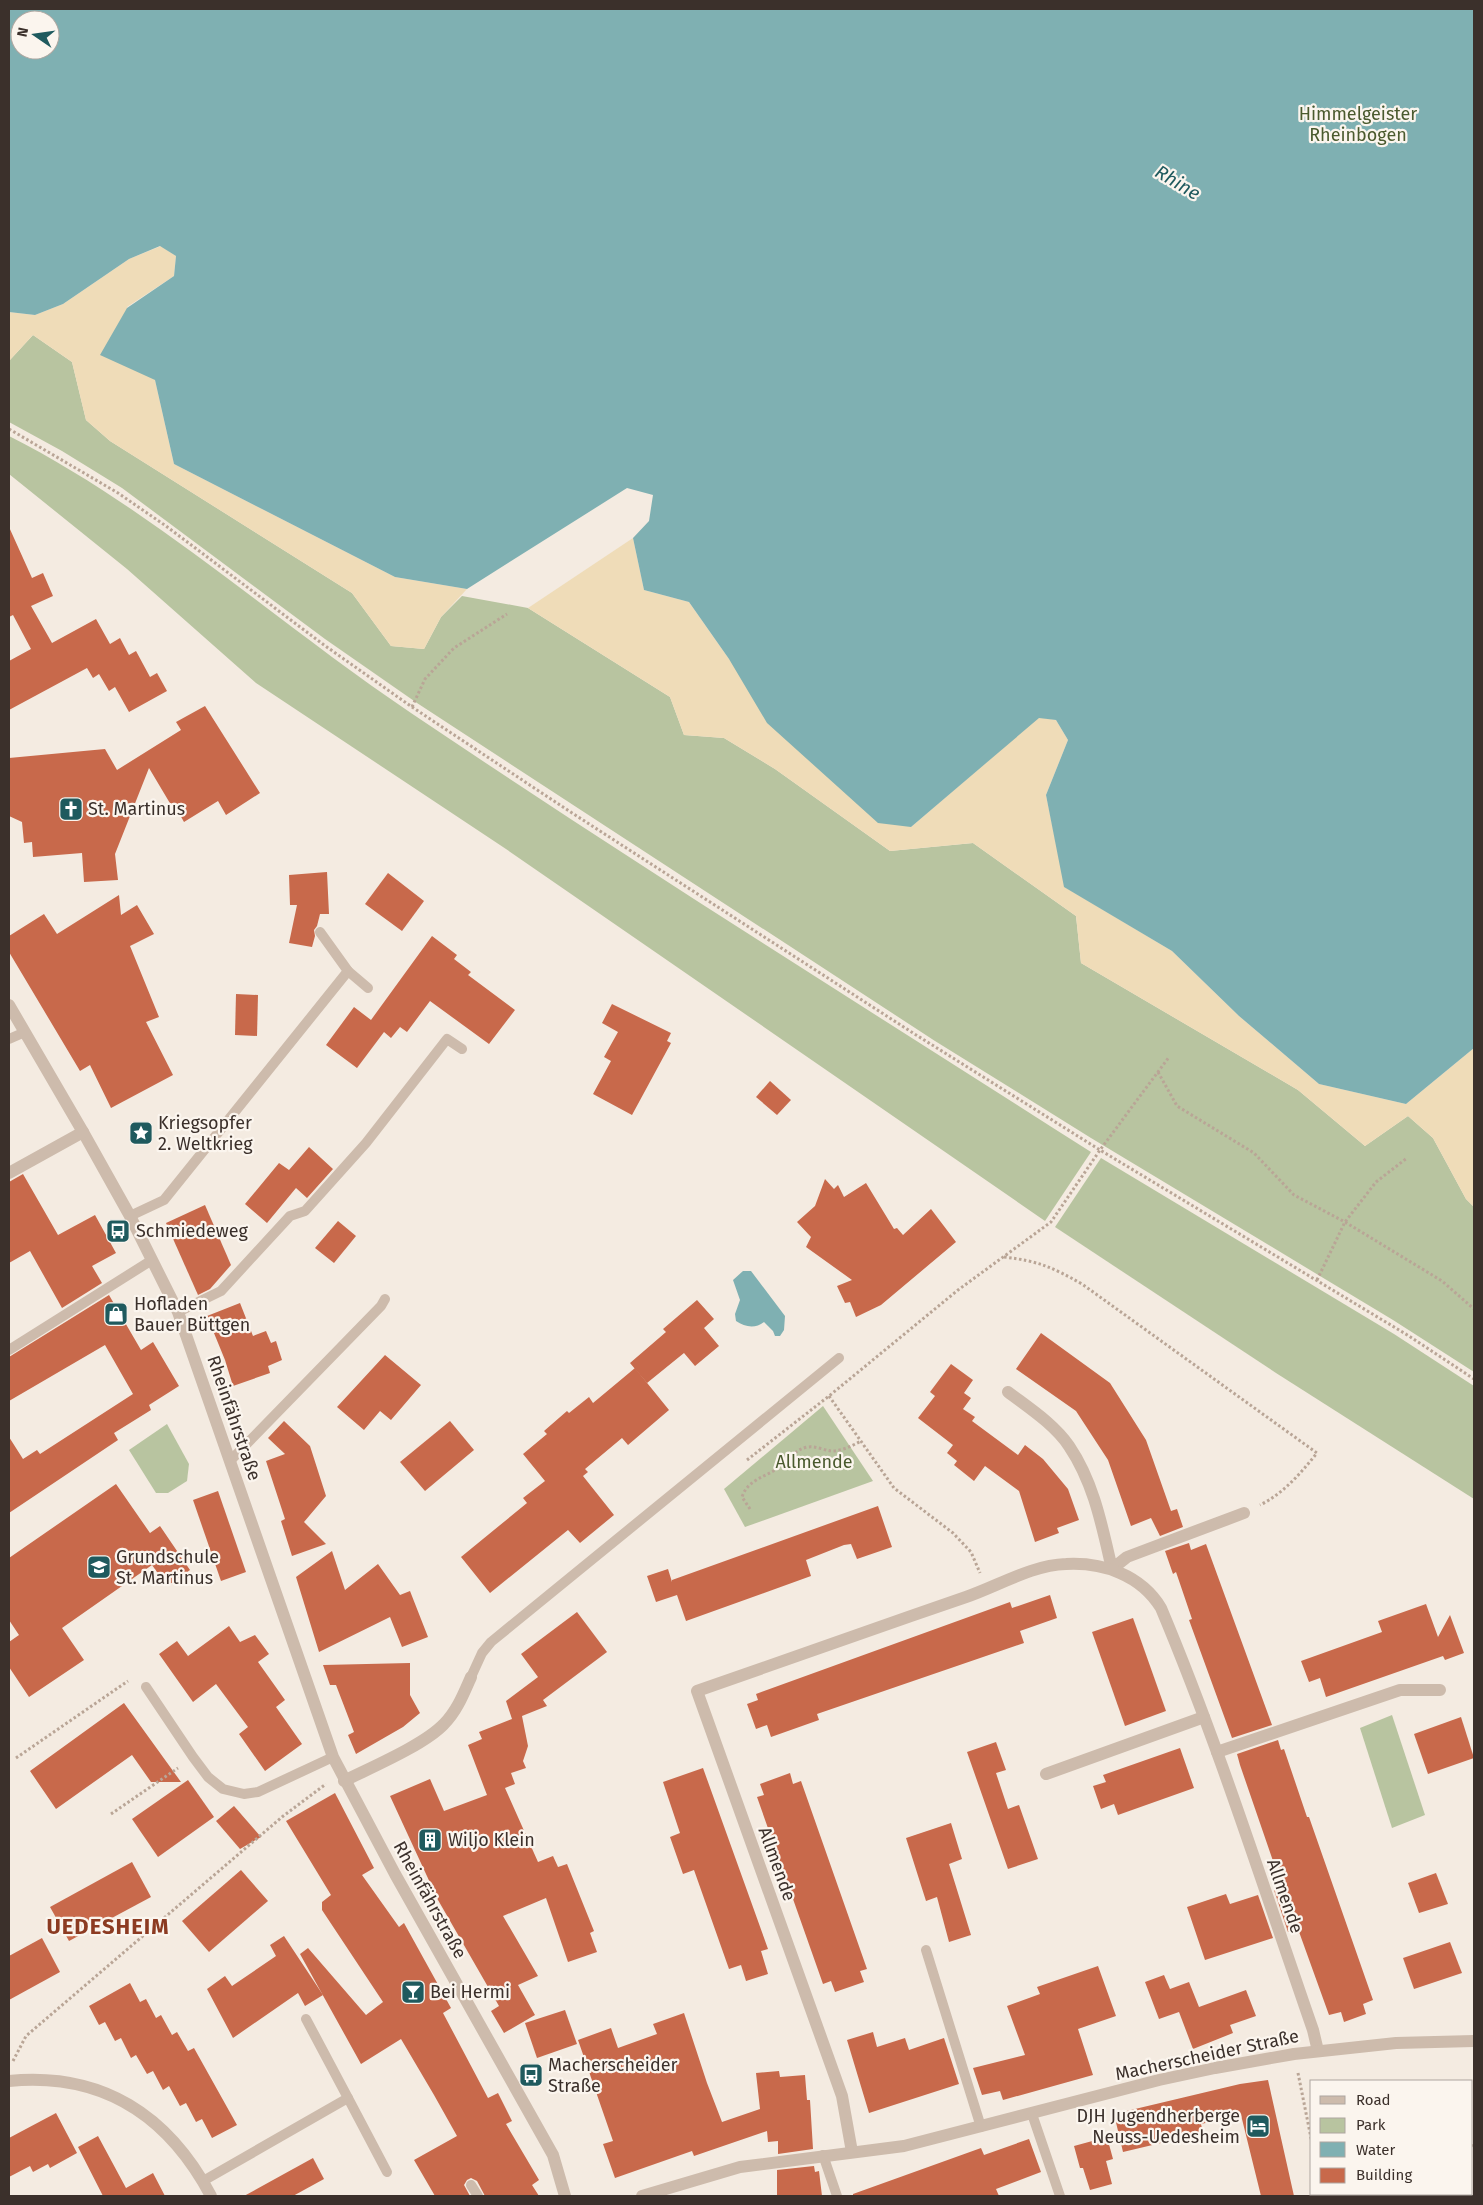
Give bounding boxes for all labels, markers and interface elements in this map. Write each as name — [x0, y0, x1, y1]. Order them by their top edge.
north arrow — [10, 10, 60, 60]
text: N — [13, 26, 32, 39]
park label: Himmelgeister Rheinbogen — [1299, 103, 1417, 146]
water label: Rhine — [1151, 160, 1205, 205]
church icon: St. Martinus — [58, 796, 84, 822]
place label: St. Martinus — [88, 798, 185, 820]
place label: Kriegsopfer 2. Weltkrieg — [158, 1112, 253, 1155]
place icon: Kriegsopfer 2. Weltkrieg — [128, 1120, 154, 1146]
bus stop icon: Schmiedeweg — [105, 1218, 131, 1244]
place label: Schmiedeweg — [136, 1220, 249, 1242]
place label: Hofladen Bauer Büttgen — [134, 1293, 250, 1336]
shop icon: Hofladen Bauer Büttgen — [103, 1301, 129, 1327]
street label: Rheinfährstraße — [202, 1352, 266, 1484]
park label: Allmende — [775, 1451, 853, 1473]
place label: Grundschule St. Martinus — [116, 1546, 219, 1589]
school or university icon: Grundschule St. Martinus — [86, 1554, 112, 1580]
street label: Allmende — [753, 1824, 801, 1904]
building icon: Wiljo Klein — [417, 1827, 443, 1853]
place label: Wiljo Klein — [448, 1829, 535, 1851]
street label: Rheinfährstraße — [389, 1837, 471, 1963]
street label: Allmende — [1262, 1856, 1308, 1936]
district label: UEDESHEIM — [46, 1913, 170, 1940]
bar icon: Bei Hermi — [400, 1979, 426, 2005]
place label: Bei Hermi — [430, 1981, 510, 2003]
street label: Macherscheider Straße — [1113, 2025, 1301, 2085]
place label: Macherscheider Straße — [548, 2054, 677, 2097]
bus stop icon: Macherscheider Straße — [518, 2062, 544, 2088]
legend — [1310, 2080, 1473, 2195]
text: Road — [1356, 2091, 1391, 2109]
place label: DJH Jugendherberge Neuss-Uedesheim — [1077, 2105, 1240, 2148]
hotel icon: DJH Jugendherberge Neuss-Uedesheim — [1245, 2113, 1271, 2139]
text: Park — [1356, 2116, 1386, 2134]
text: Water — [1356, 2141, 1395, 2159]
text: Building — [1356, 2166, 1412, 2184]

